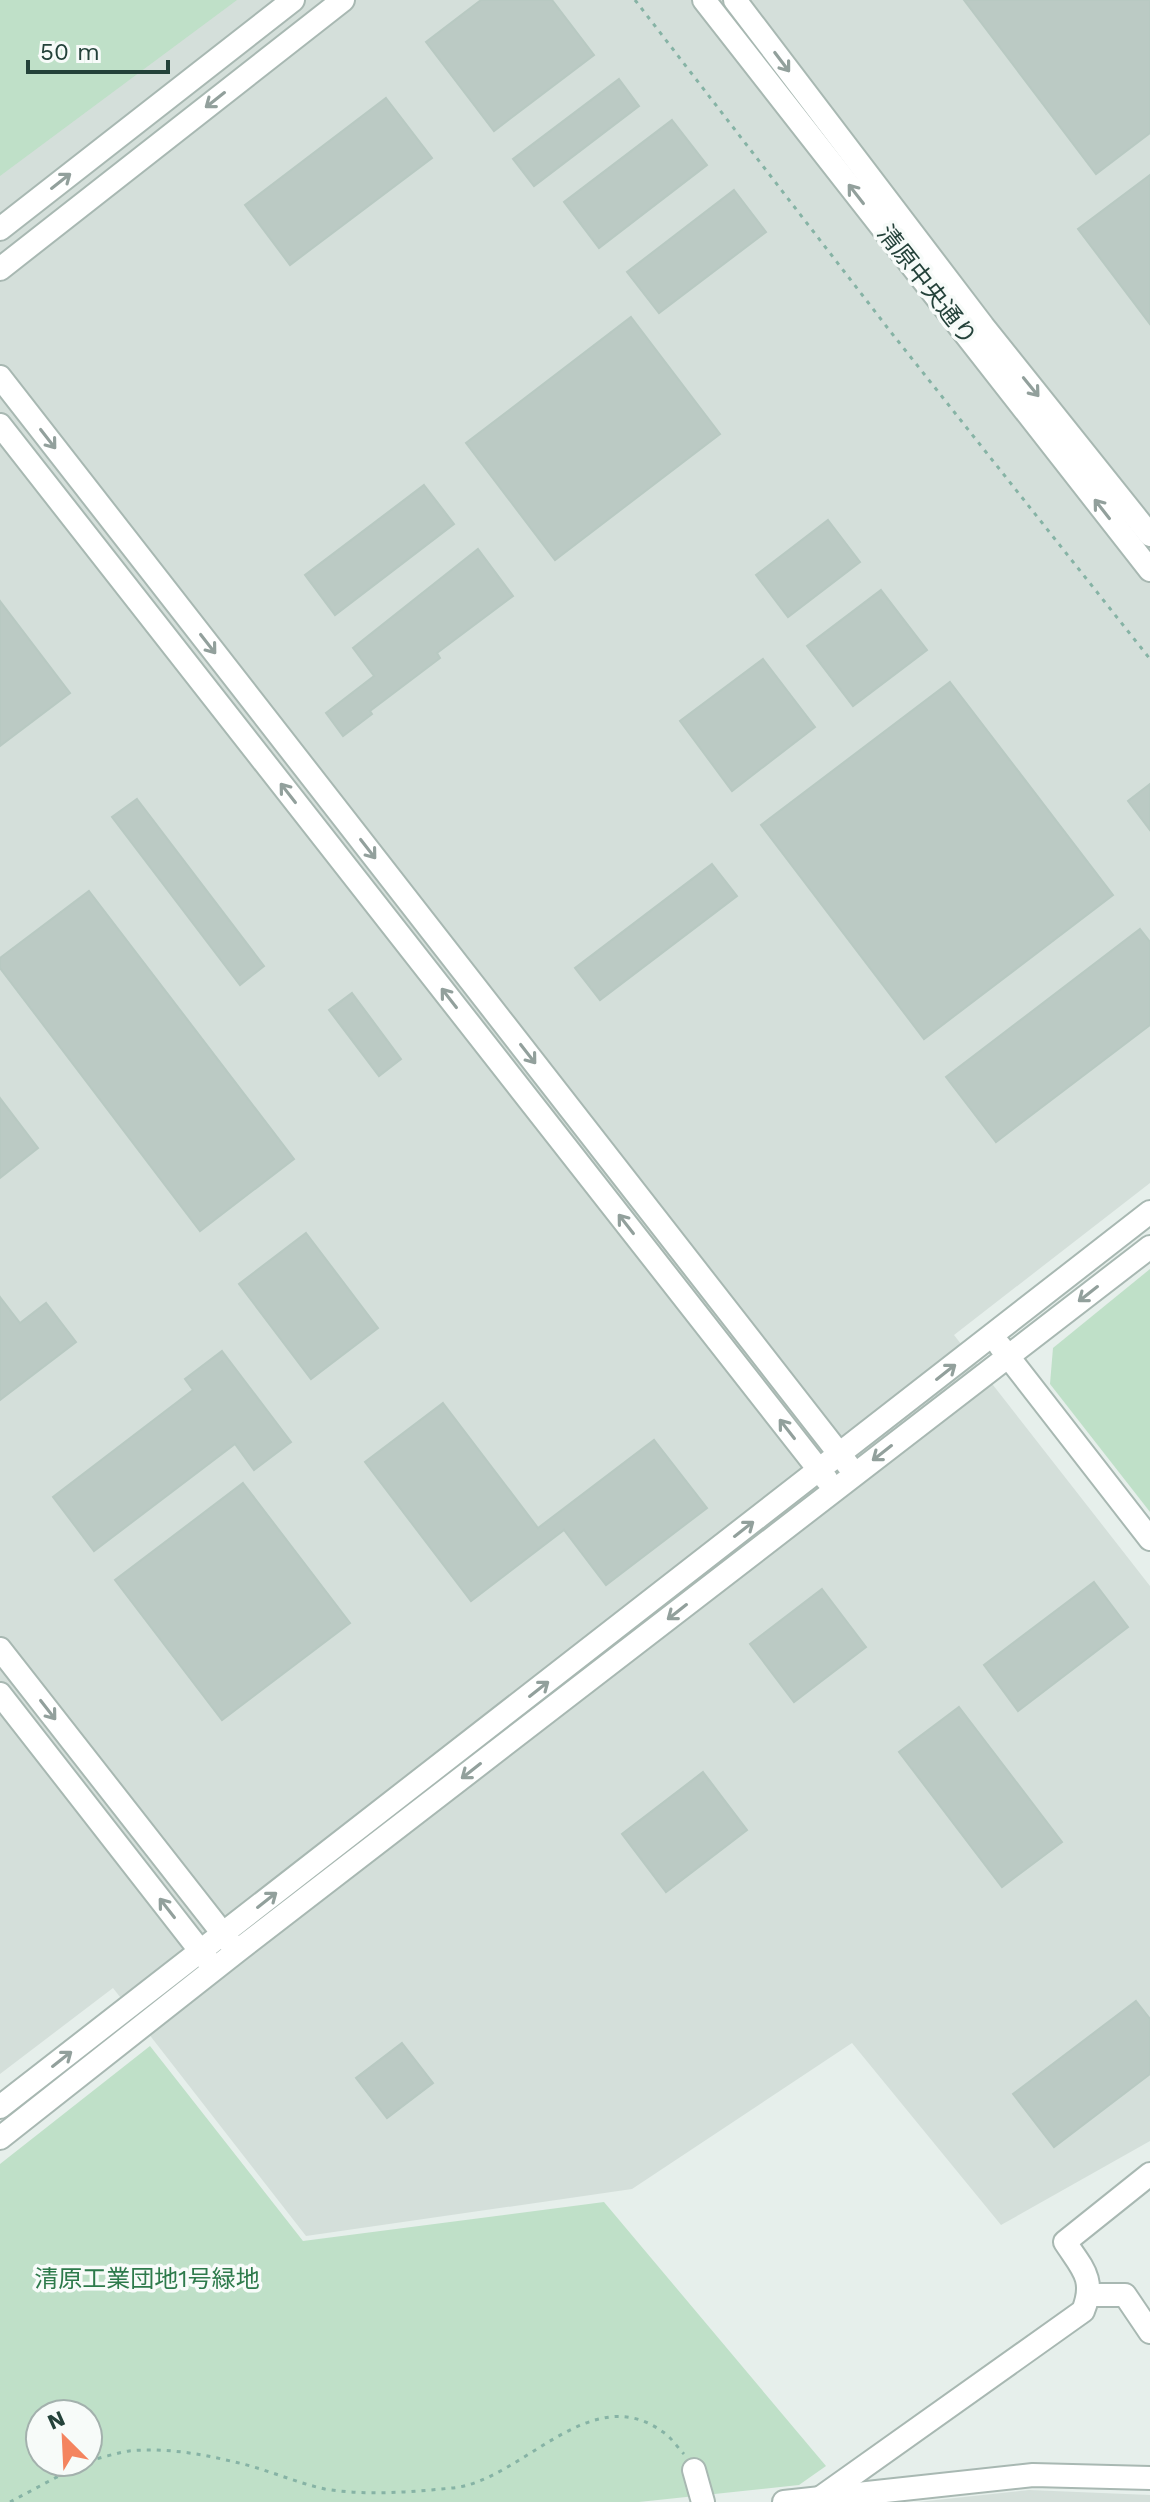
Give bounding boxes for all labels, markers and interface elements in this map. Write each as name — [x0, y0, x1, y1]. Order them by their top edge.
scale bar — [28, 24, 168, 74]
text: 50 m — [40, 38, 100, 66]
one-way arrow — [774, 51, 791, 72]
one-way arrow — [205, 91, 226, 109]
one-way arrow — [50, 172, 71, 189]
one-way arrow — [847, 184, 864, 205]
street label: 清原中央通り — [872, 220, 982, 350]
one-way arrow — [1023, 376, 1040, 397]
one-way arrow — [39, 428, 57, 449]
one-way arrow — [1093, 499, 1111, 520]
one-way arrow — [199, 633, 217, 654]
one-way arrow — [280, 783, 297, 804]
one-way arrow — [359, 838, 377, 859]
one-way arrow — [440, 988, 457, 1009]
one-way arrow — [519, 1043, 536, 1064]
one-way arrow — [618, 1214, 635, 1235]
one-way arrow — [1078, 1286, 1099, 1303]
one-way arrow — [935, 1363, 956, 1381]
one-way arrow — [778, 1419, 796, 1440]
one-way arrow — [872, 1445, 894, 1462]
one-way arrow — [733, 1521, 754, 1538]
one-way arrow — [667, 1604, 688, 1621]
one-way arrow — [528, 1680, 549, 1697]
one-way arrow — [39, 1699, 57, 1720]
one-way arrow — [461, 1763, 482, 1780]
one-way arrow — [256, 1891, 277, 1908]
one-way arrow — [158, 1898, 175, 1919]
one-way arrow — [51, 2051, 72, 2068]
park label: 清原工業団地1号緑地 — [34, 2265, 260, 2293]
north arrow — [24, 2398, 104, 2478]
text: N — [44, 2405, 69, 2435]

